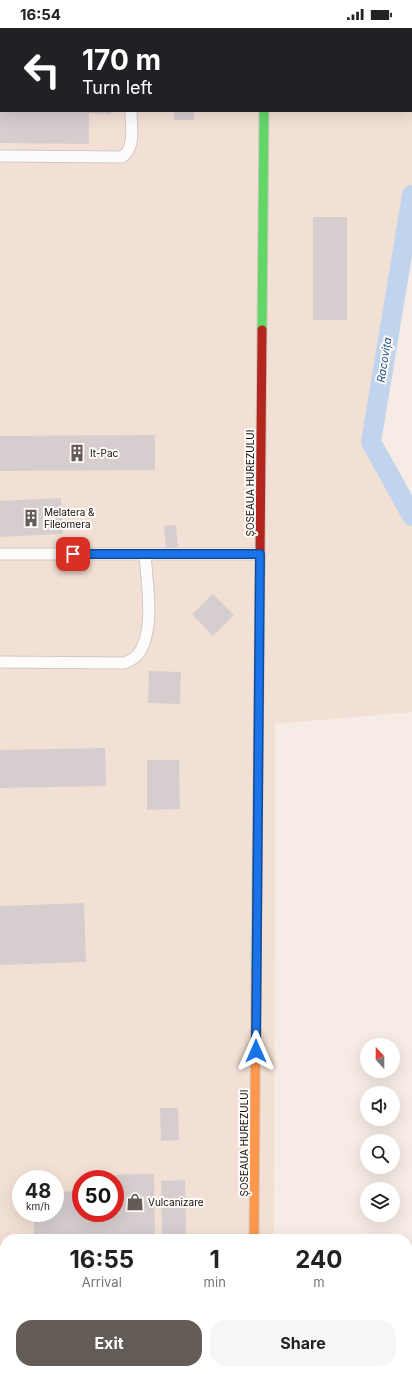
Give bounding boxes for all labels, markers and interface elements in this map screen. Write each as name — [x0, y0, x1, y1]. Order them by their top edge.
text: 16:54 — [20, 5, 61, 24]
text: 170 m — [82, 43, 161, 77]
icon: left — [16, 44, 68, 96]
text: Turn left — [82, 77, 152, 98]
water label: Racovița — [374, 336, 395, 384]
street label: ȘOSEAUA HUREZULUI — [244, 430, 257, 536]
building icon: It-Pac — [67, 443, 87, 463]
place label: It-Pac — [90, 447, 119, 459]
place label: Melatera & Fileomera — [44, 506, 95, 530]
building icon: Melatera & Fileomera — [21, 508, 41, 528]
pin — [56, 537, 90, 571]
icon: arrive — [62, 543, 84, 565]
position arrow — [235, 1030, 277, 1072]
north arrow — [360, 1038, 400, 1078]
map controls — [360, 1038, 400, 1222]
button: sound — [360, 1086, 400, 1126]
street label: ȘOSEAUA HUREZULUI — [238, 1090, 251, 1196]
button: search — [360, 1134, 400, 1174]
speed limit sign: 50 — [72, 1170, 124, 1222]
text: 48 — [25, 1179, 51, 1203]
button: layers — [360, 1182, 400, 1222]
shop icon: Vulcanizare — [125, 1192, 145, 1212]
place label: Vulcanizare — [148, 1196, 204, 1208]
text: km/h — [26, 1200, 50, 1212]
text: 16:55 — [69, 1245, 134, 1274]
text: 1 — [210, 1245, 220, 1274]
text: 240 — [295, 1245, 342, 1274]
text: Arrival — [82, 1274, 122, 1290]
text: min — [204, 1274, 226, 1290]
text: m — [313, 1274, 325, 1290]
button: Exit — [16, 1320, 202, 1366]
button: Share — [210, 1320, 396, 1366]

